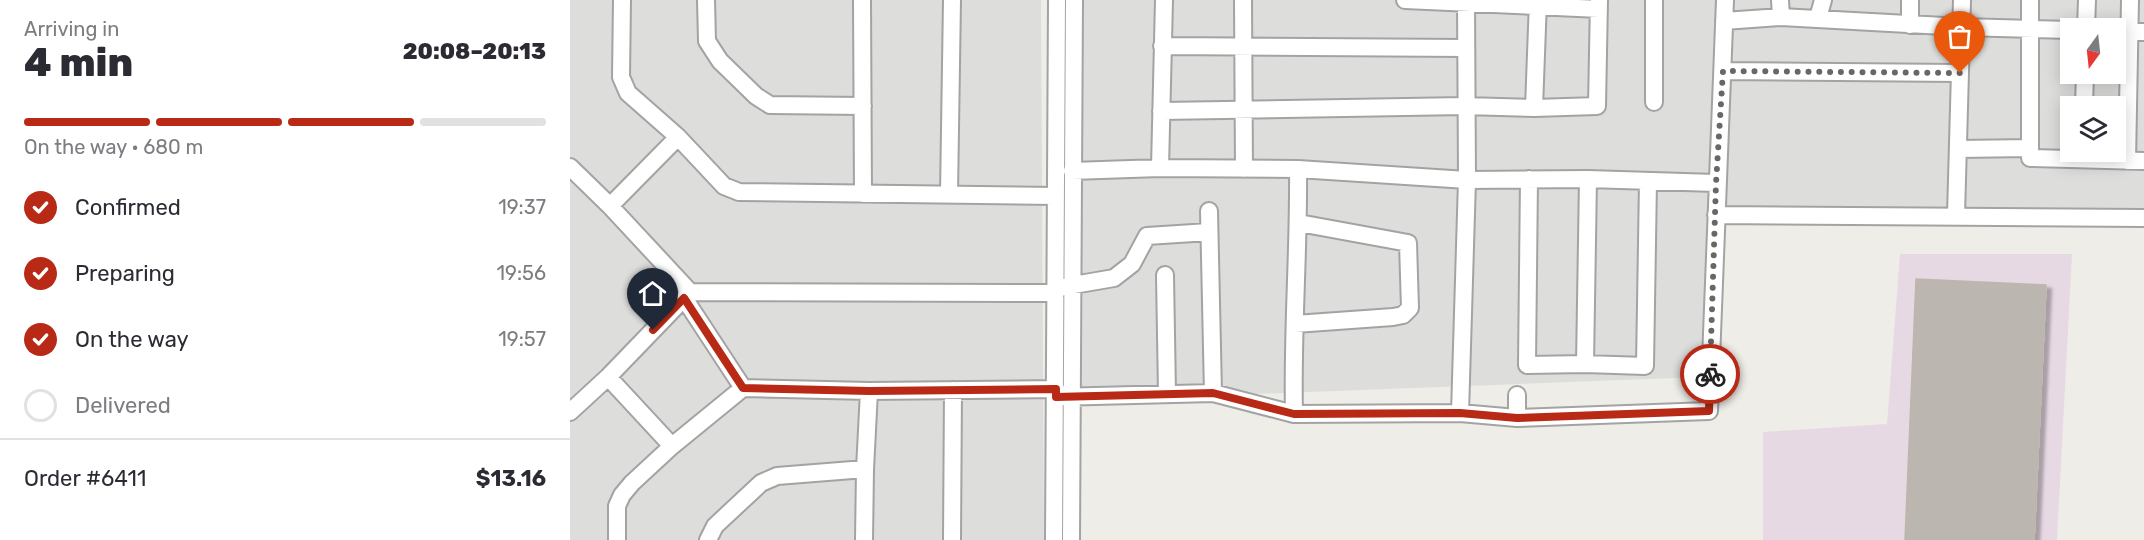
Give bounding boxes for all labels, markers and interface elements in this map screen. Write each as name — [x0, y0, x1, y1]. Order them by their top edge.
pin — [1934, 11, 1985, 73]
text: Arriving in — [24, 17, 119, 41]
north arrow — [2060, 18, 2126, 84]
map controls — [2060, 18, 2126, 162]
icon: bag — [1943, 20, 1976, 53]
text: 20:08–20:13 — [403, 38, 546, 65]
text: 4 min — [24, 40, 133, 86]
button: layers — [2060, 96, 2126, 162]
text: On the way · 680 m — [24, 135, 203, 159]
icon: check — [24, 191, 57, 224]
text: Confirmed — [75, 194, 181, 221]
text: 19:37 — [498, 195, 546, 219]
icon: check — [24, 257, 57, 290]
text: Preparing — [75, 260, 175, 287]
text: 19:56 — [497, 261, 546, 285]
pin — [627, 268, 678, 330]
icon: home — [636, 277, 669, 310]
icon: check — [24, 323, 57, 356]
text: On the way — [75, 326, 189, 353]
text: 19:57 — [498, 327, 546, 351]
courier — [1680, 344, 1740, 404]
icon: bike — [1694, 358, 1727, 391]
text: Delivered — [75, 392, 171, 419]
text: Order #6411 — [24, 465, 146, 492]
text: $13.16 — [476, 465, 546, 492]

